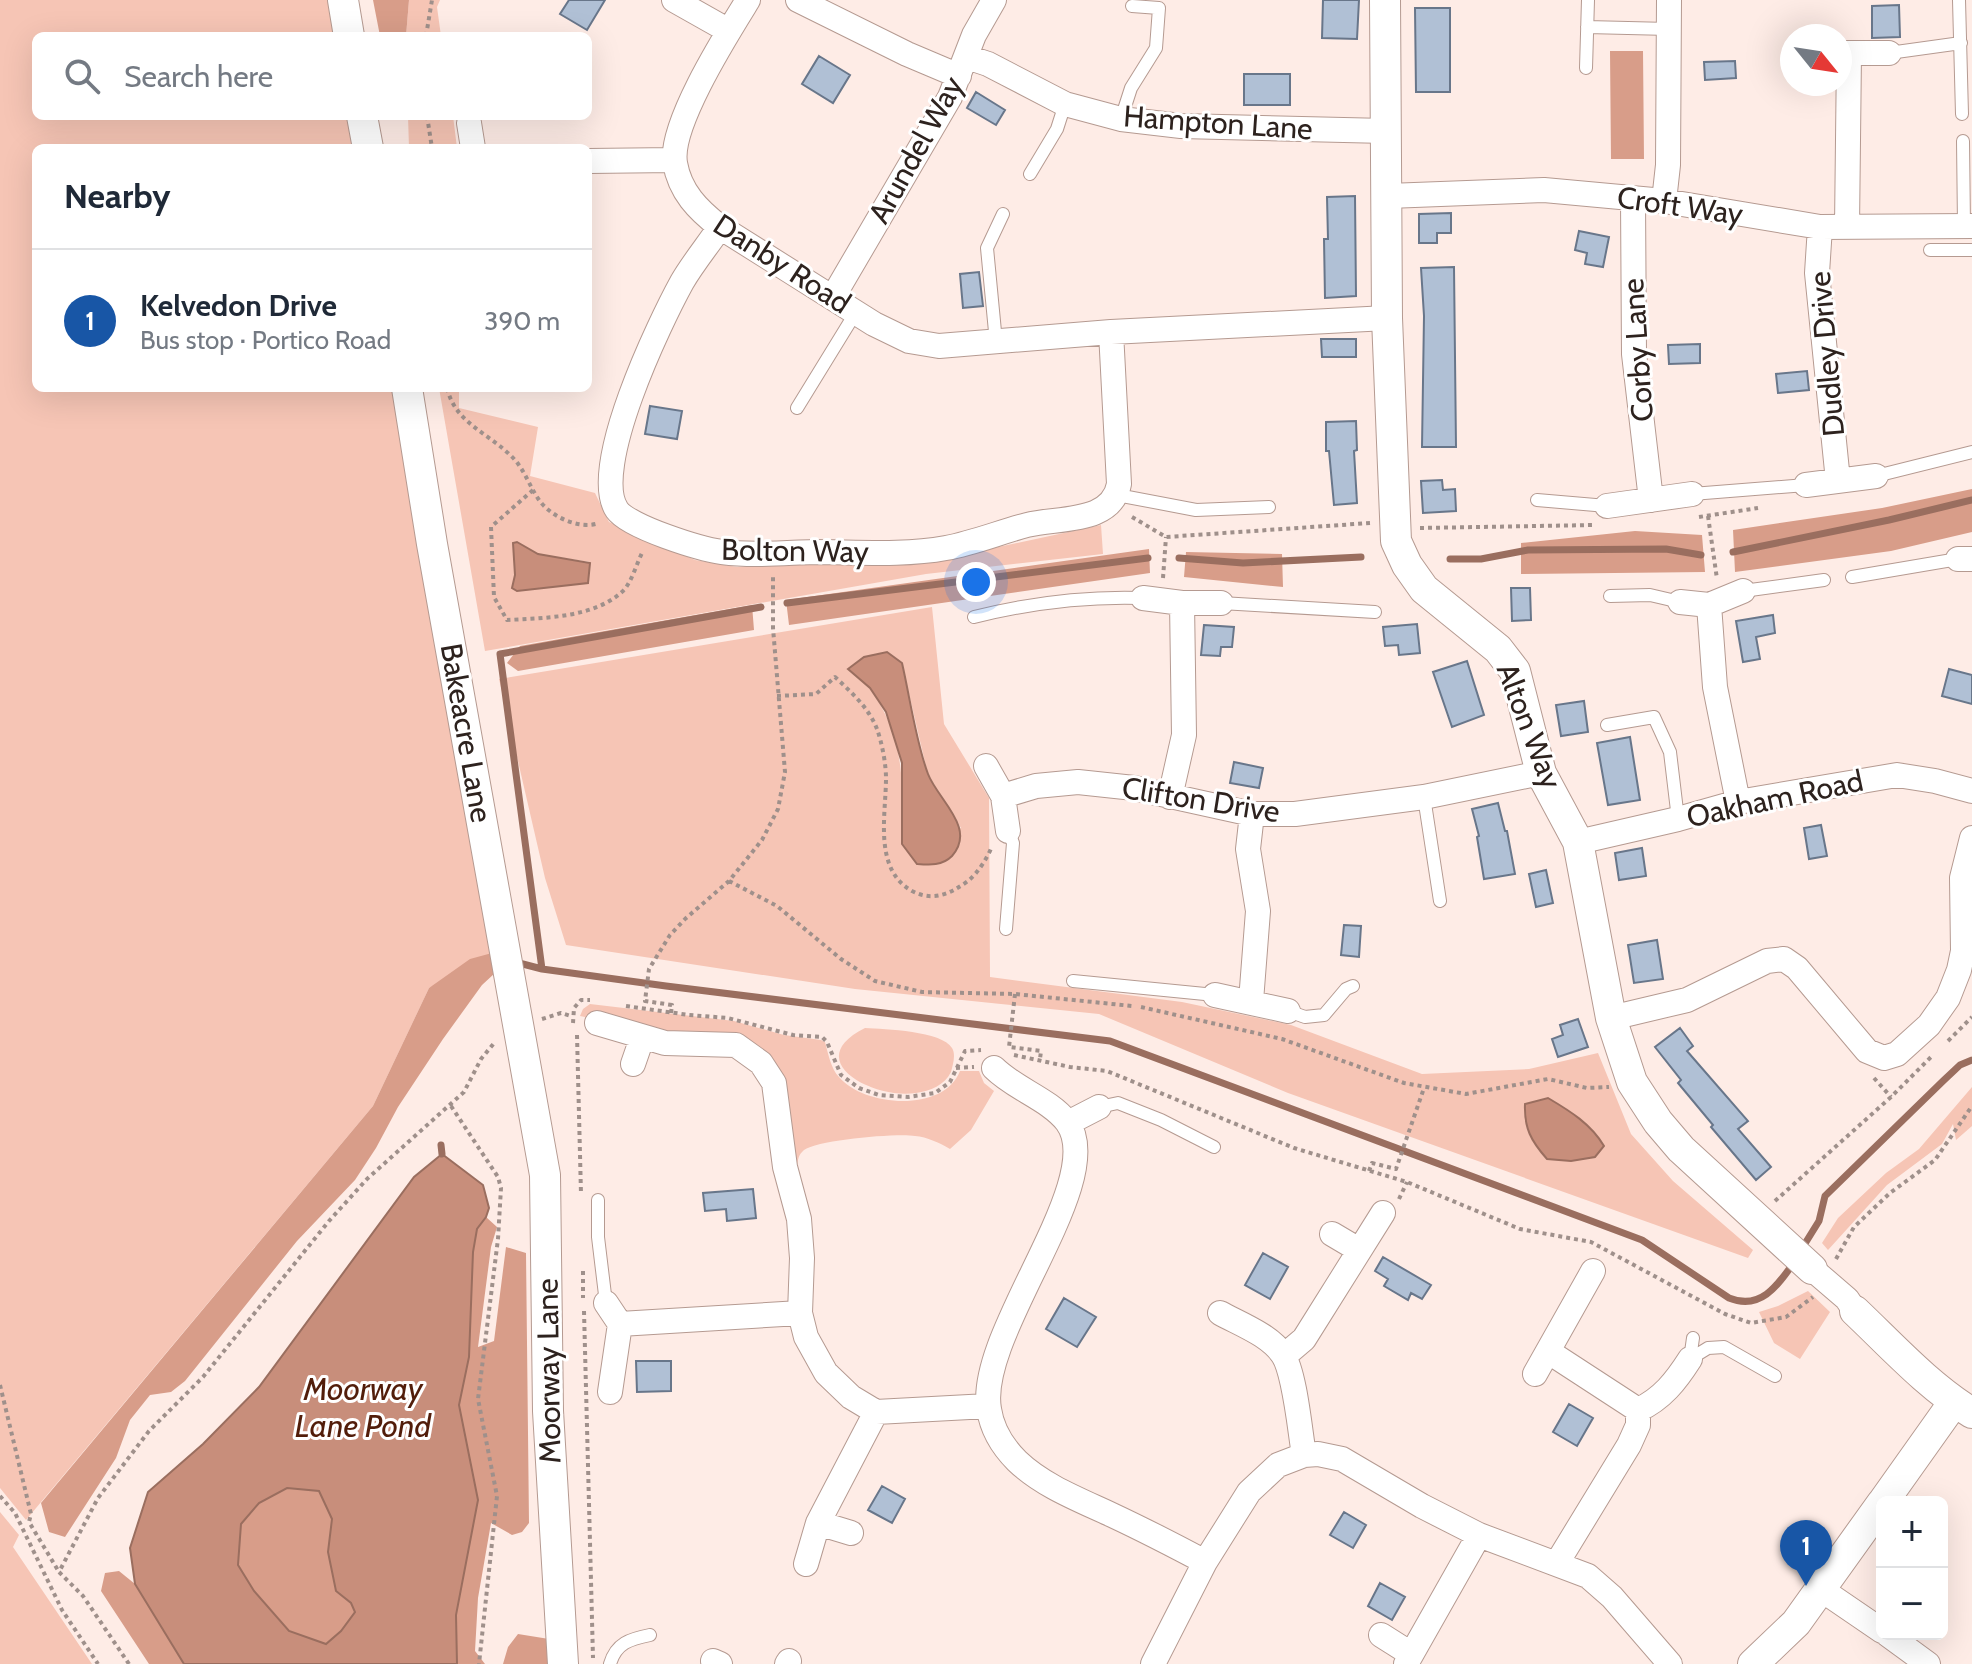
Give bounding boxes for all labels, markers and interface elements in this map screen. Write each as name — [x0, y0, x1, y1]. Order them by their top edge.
north arrow — [1780, 24, 1852, 96]
search box — [32, 32, 592, 120]
icon: search — [60, 54, 104, 98]
text: Search here — [124, 58, 273, 95]
street label: Arundel Way — [860, 70, 971, 230]
street label: Hampton Lane — [1122, 97, 1314, 148]
text: Nearby — [64, 175, 171, 217]
street label: Croft Way — [1615, 178, 1745, 233]
street label: Danby Road — [707, 206, 858, 322]
street label: Dudley Drive — [1801, 270, 1852, 438]
street label: Corby Lane — [1614, 277, 1661, 423]
text: Kelvedon Drive — [140, 287, 337, 324]
text: 1 — [85, 305, 95, 337]
text: 390 m — [484, 305, 560, 337]
text: Bus stop · Portico Road — [140, 324, 391, 356]
street label: Bolton Way — [721, 531, 869, 570]
your location — [956, 562, 996, 602]
street label: Bakeacre Lane — [433, 640, 500, 825]
street label: Alton Way — [1489, 658, 1570, 794]
street label: Oakham Road — [1683, 762, 1867, 835]
street label: Clifton Drive — [1120, 769, 1283, 830]
street label: Moorway Lane — [528, 1278, 569, 1464]
water label: Moorway Lane Pond — [295, 1369, 433, 1445]
map controls — [1876, 1496, 1948, 1640]
button: + — [1876, 1496, 1948, 1568]
pin: 1 — [1780, 1520, 1832, 1586]
button: − — [1876, 1568, 1948, 1640]

